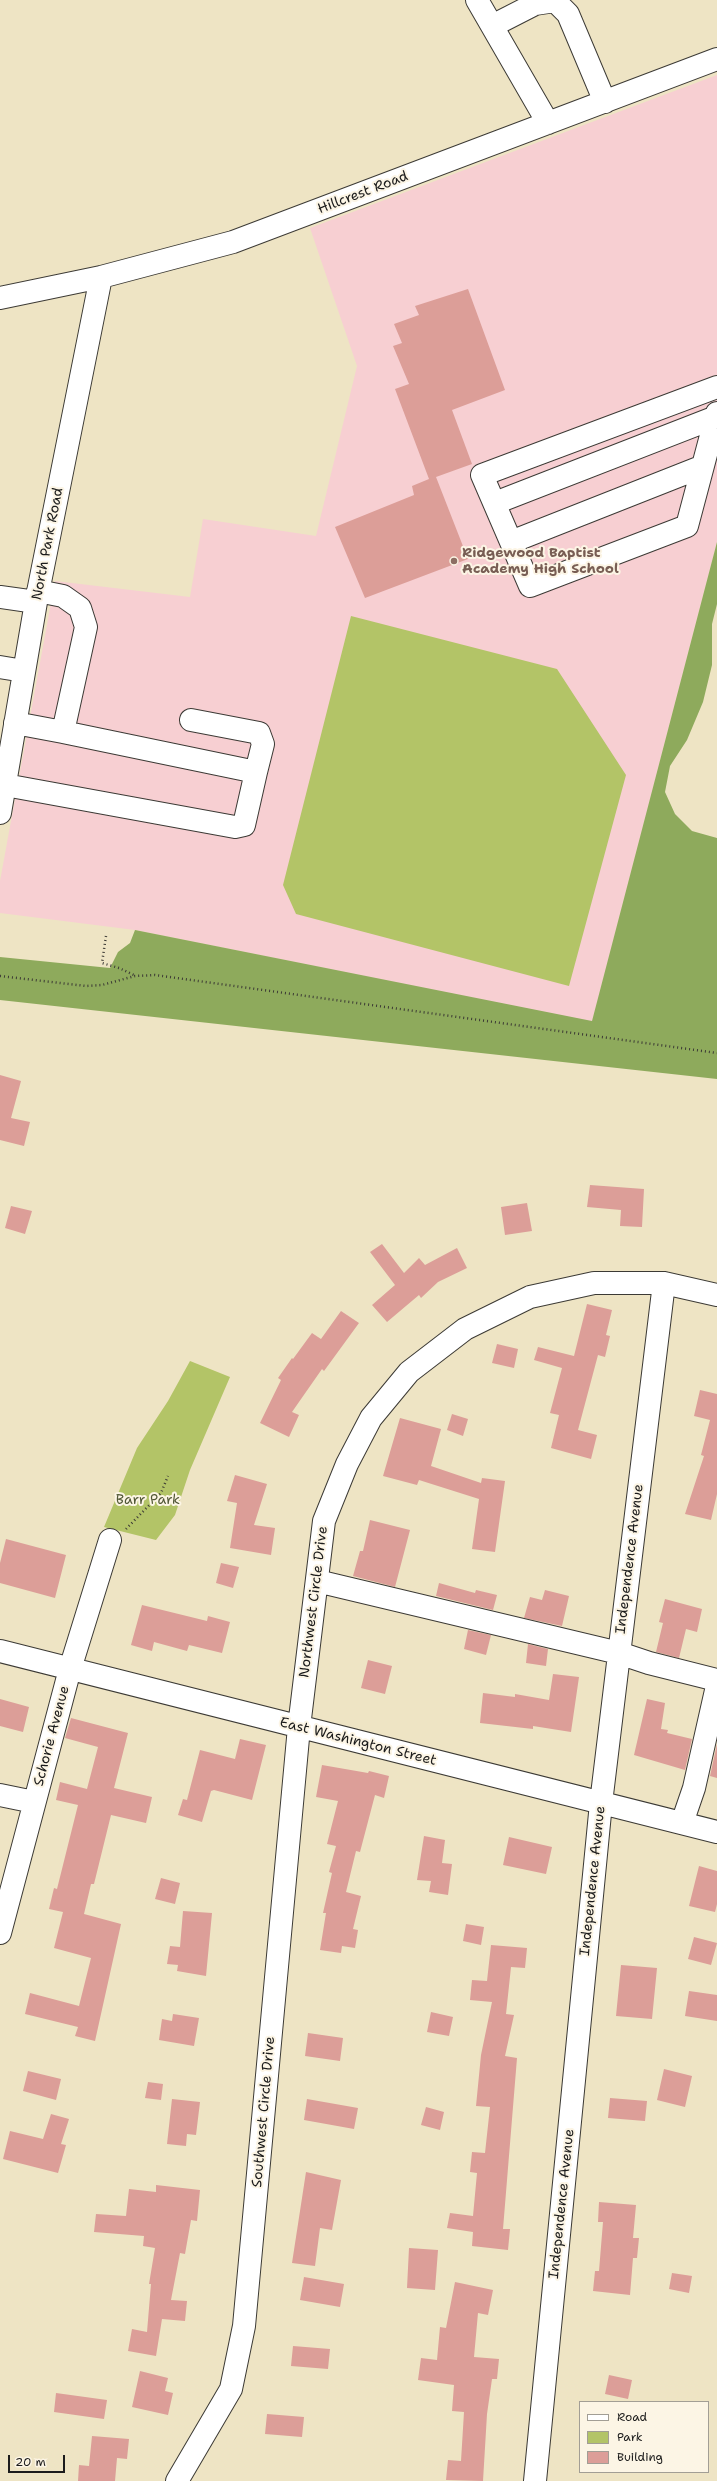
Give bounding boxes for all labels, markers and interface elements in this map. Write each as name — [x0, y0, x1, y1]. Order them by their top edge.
street label: Hillcrest Road — [316, 168, 410, 218]
street label: North Park Road — [29, 486, 67, 602]
place label: Ridgewood Baptist Academy High School — [462, 545, 619, 578]
marker: Ridgewood Baptist Academy High School — [449, 556, 459, 566]
street label: Independence Avenue — [612, 1483, 648, 1635]
park label: Barr Park — [116, 1492, 180, 1508]
street label: Northwest Circle Drive — [296, 1525, 332, 1679]
street label: Schorie Avenue — [31, 1684, 73, 1788]
street label: East Washington Street — [278, 1714, 438, 1770]
street label: Independence Avenue — [577, 1805, 609, 1957]
street label: Southwest Circle Drive — [249, 2036, 279, 2188]
street label: Independence Avenue — [546, 2128, 578, 2280]
legend — [579, 2401, 709, 2473]
text: Road — [617, 2409, 647, 2425]
text: Park — [617, 2429, 643, 2445]
scale bar — [10, 2447, 67, 2473]
text: Building — [617, 2449, 663, 2465]
text: 20 m — [15, 2454, 46, 2470]

